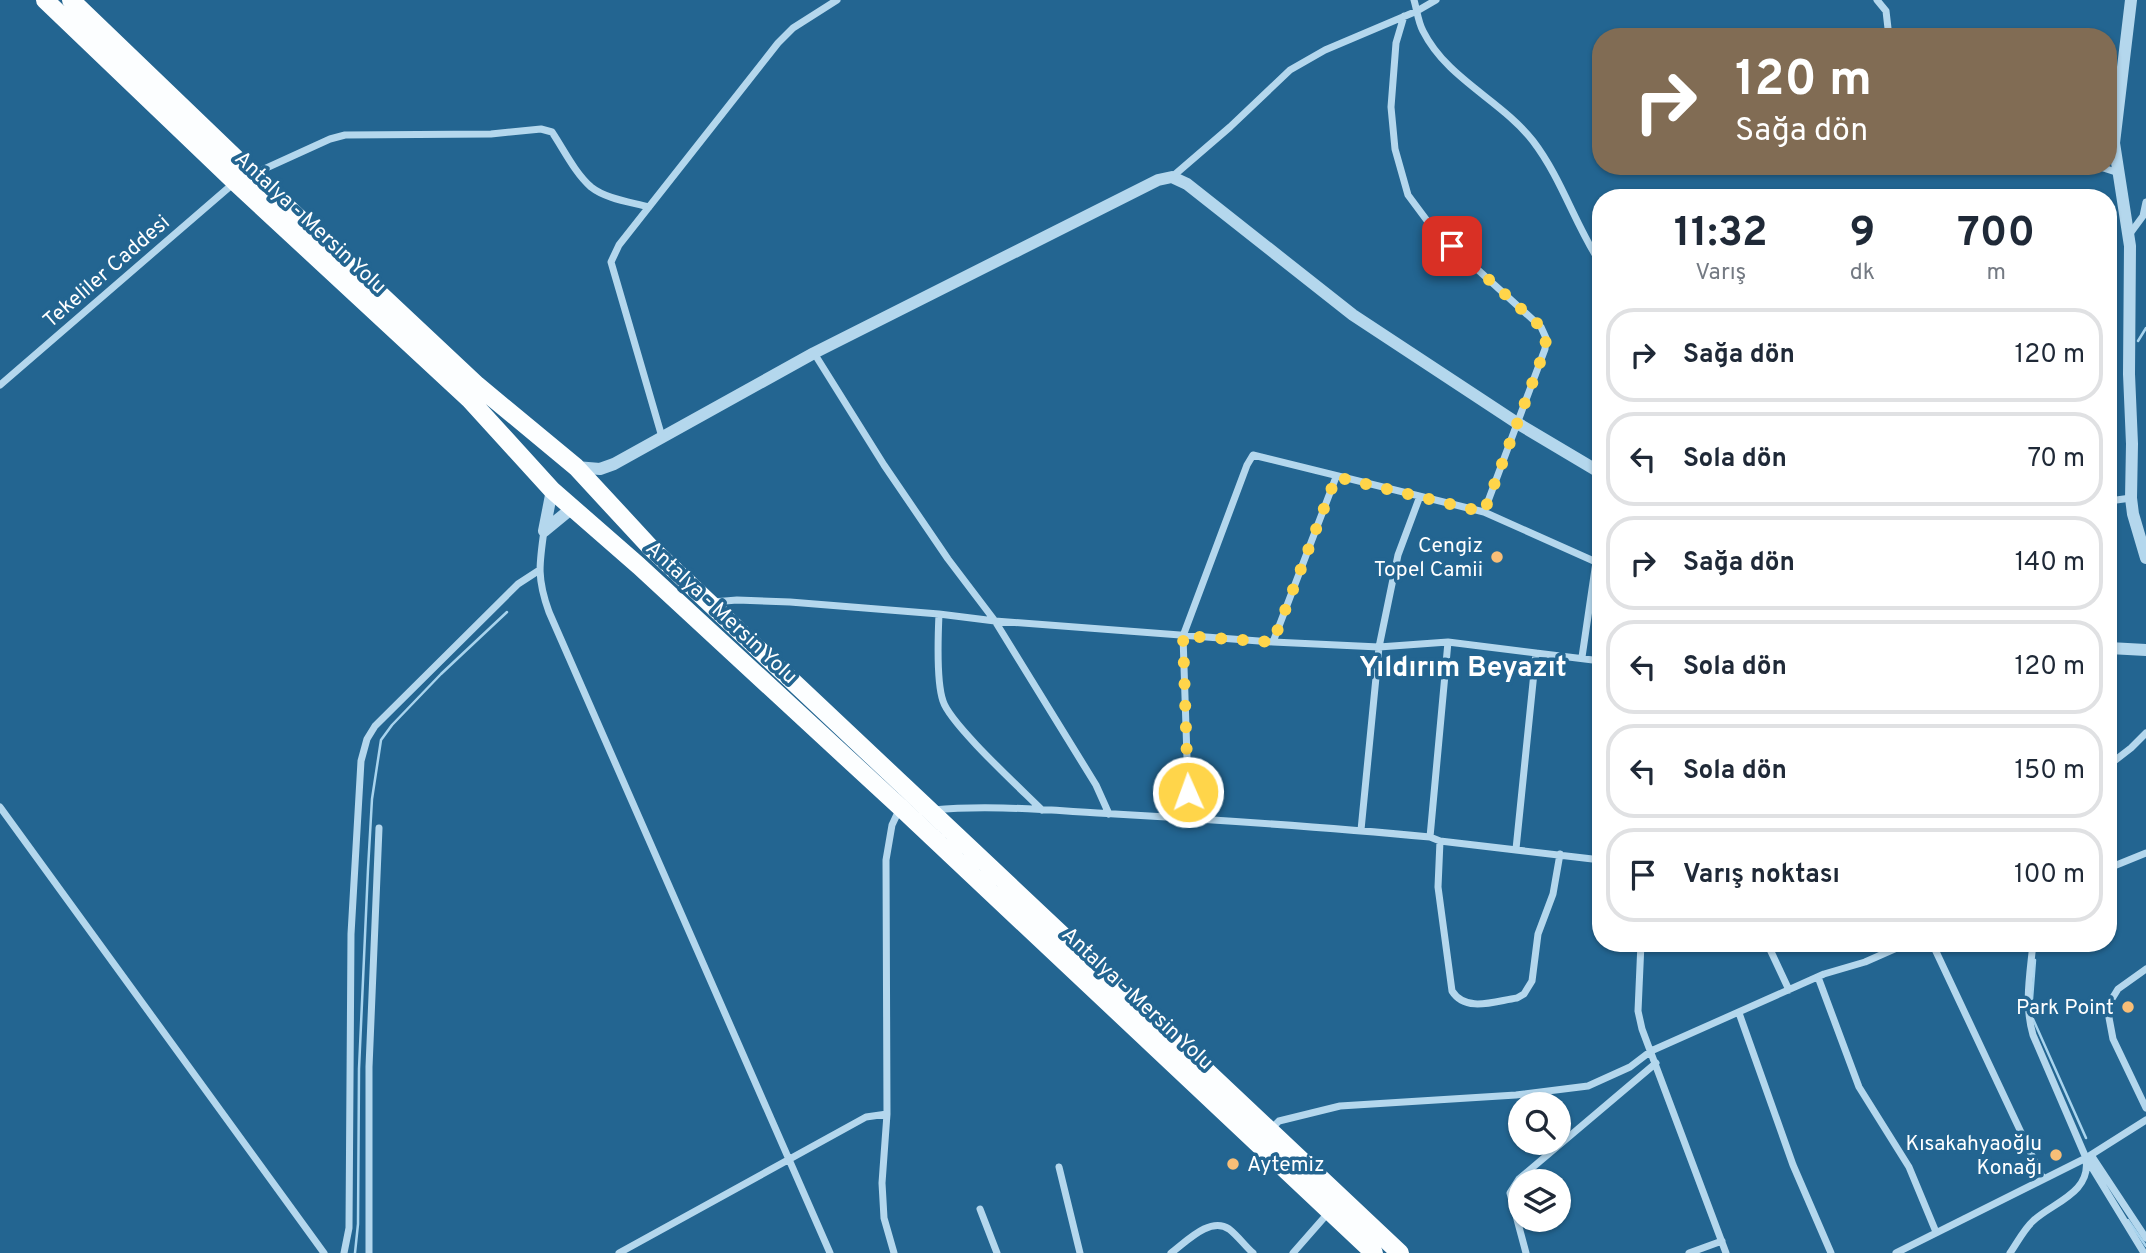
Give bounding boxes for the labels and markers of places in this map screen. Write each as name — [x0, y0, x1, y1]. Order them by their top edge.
pin — [1422, 216, 1482, 276]
place label: Cengiz Topel Camii — [1374, 533, 1483, 584]
marker: Cengiz Topel Camii — [1489, 549, 1505, 565]
place label: Park Point — [2016, 995, 2114, 1022]
marker: Park Point — [2120, 999, 2136, 1015]
place label: Kısakahyaoğlu Konağı — [1905, 1131, 2042, 1182]
marker: Kısakahyaoğlu Konağı — [2048, 1147, 2064, 1163]
place label: Aytemiz — [1247, 1152, 1325, 1179]
marker: Aytemiz — [1225, 1156, 1241, 1172]

